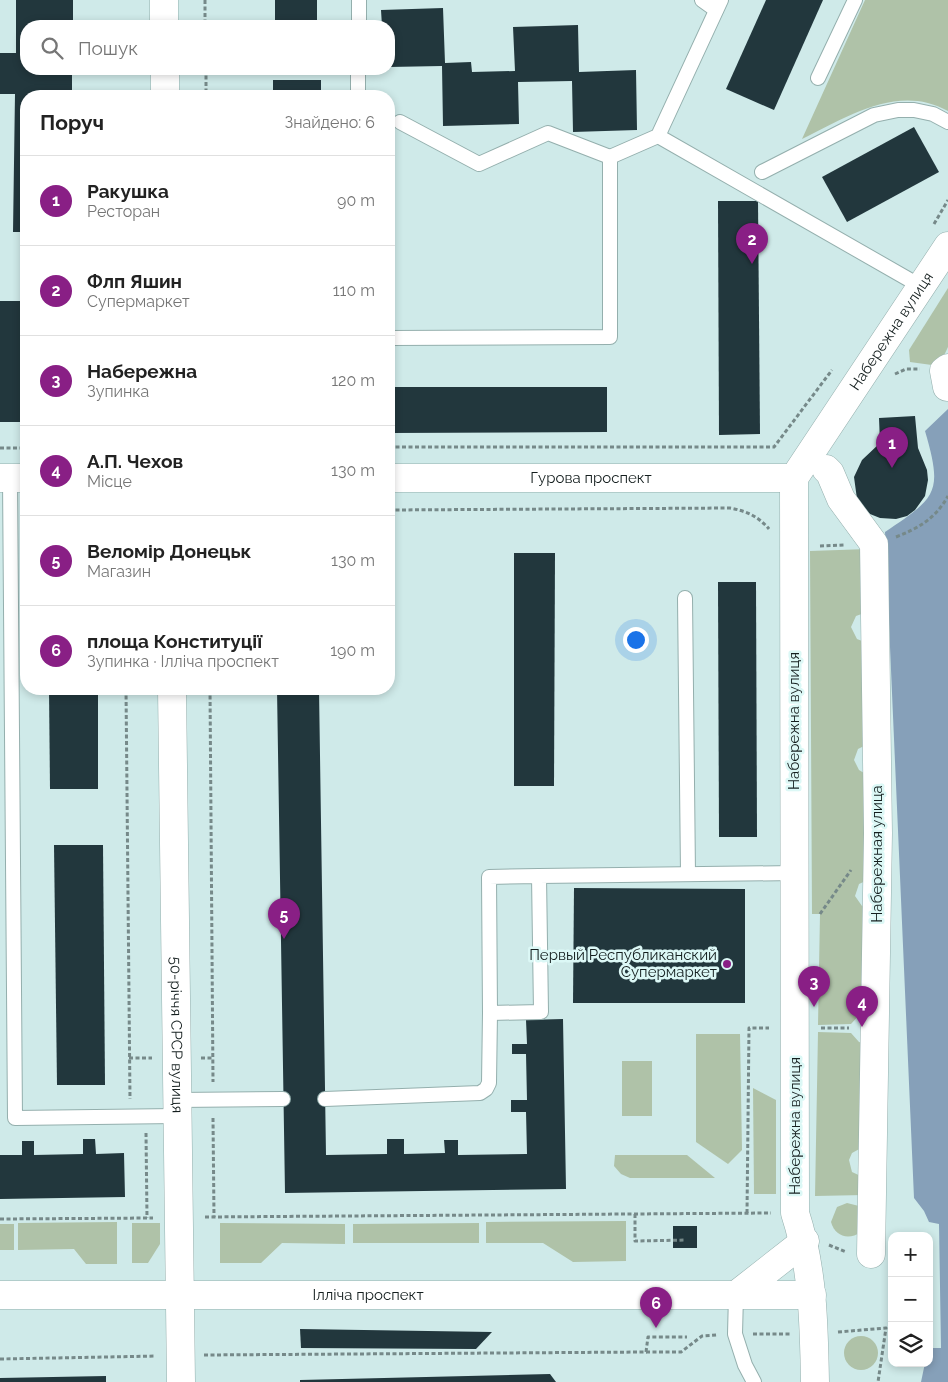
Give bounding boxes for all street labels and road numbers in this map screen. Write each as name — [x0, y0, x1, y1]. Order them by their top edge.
street label: Набережна вулиця — [846, 269, 937, 394]
street label: Гурова проспект — [530, 469, 652, 487]
street label: Набережна вулиця — [785, 652, 803, 790]
street label: Набережная улица — [868, 785, 886, 923]
street label: 50-річчя СРСР вулиця — [166, 957, 187, 1113]
street label: Набережна вулиця — [786, 1057, 804, 1195]
street label: Ілліча проспект — [312, 1286, 424, 1304]

